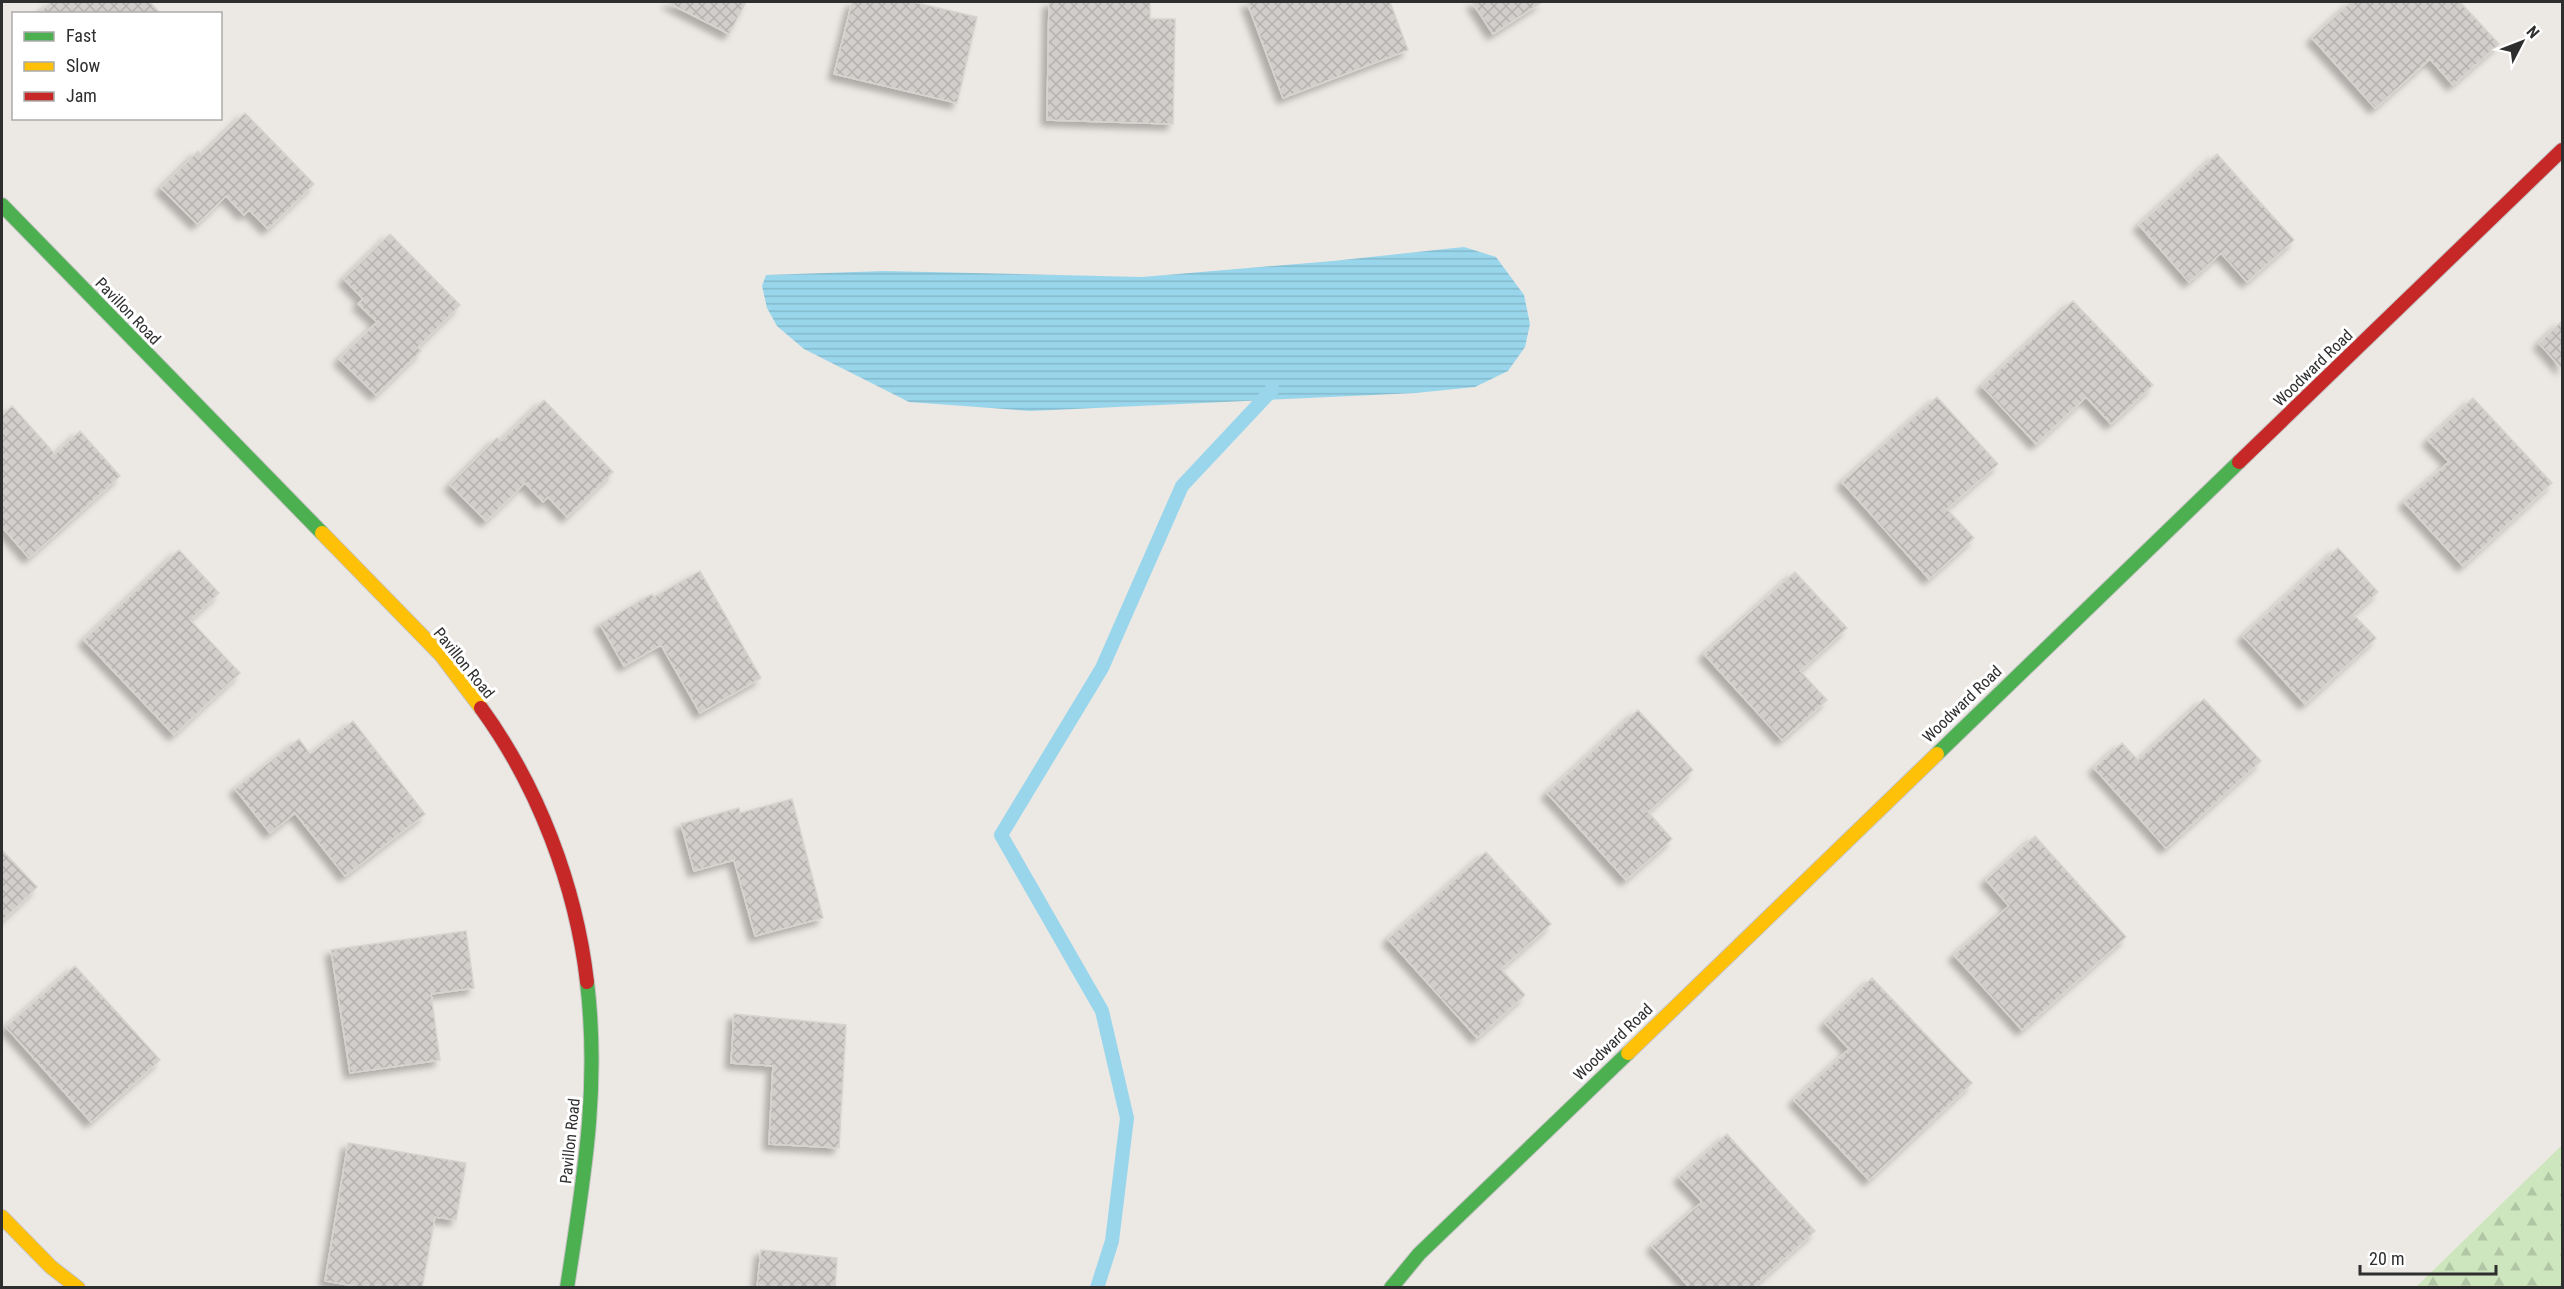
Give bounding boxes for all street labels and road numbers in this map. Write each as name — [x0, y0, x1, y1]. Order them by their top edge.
street label: Pavillon Road — [91, 274, 165, 348]
street label: Woodward Road — [2270, 326, 2356, 410]
street label: Pavillon Road — [430, 624, 498, 702]
street label: Woodward Road — [1919, 662, 2005, 746]
street label: Woodward Road — [1570, 1000, 1656, 1084]
street label: Pavillon Road — [556, 1097, 584, 1185]

